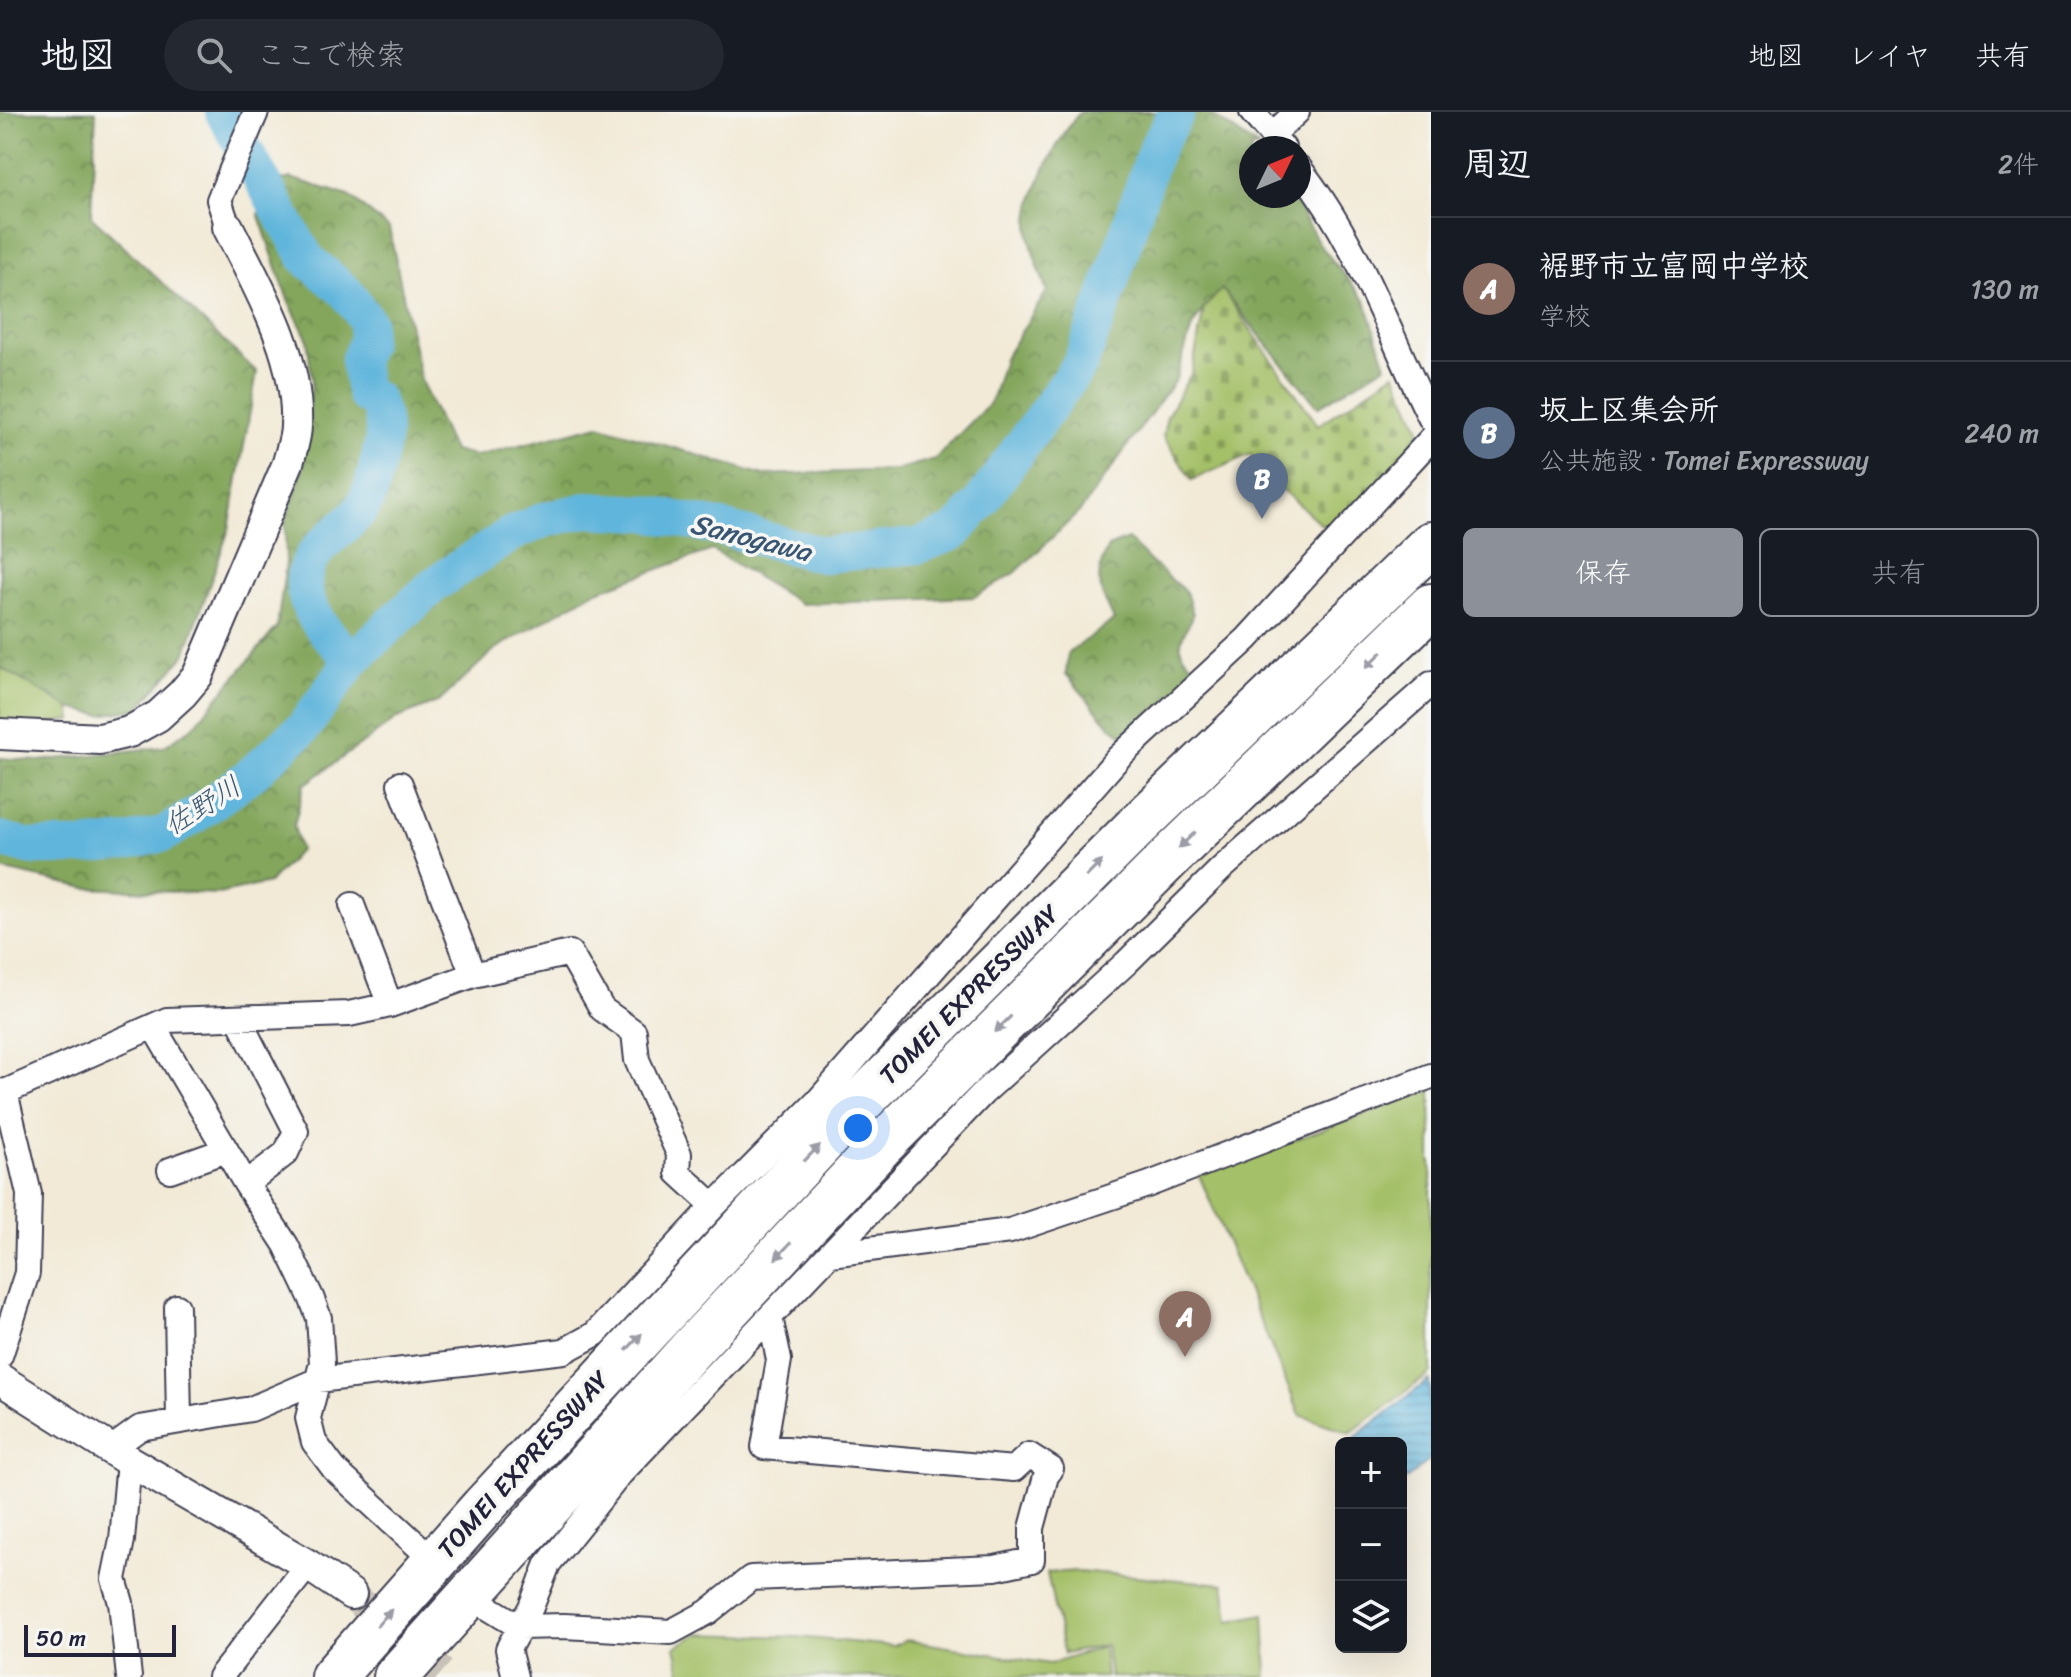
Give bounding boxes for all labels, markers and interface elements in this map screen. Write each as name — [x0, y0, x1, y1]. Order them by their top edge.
search box — [164, 19, 724, 91]
text: 地図 — [40, 22, 116, 89]
text: ここで検索 — [256, 28, 406, 82]
text: 地図 — [1748, 31, 1804, 80]
text: レイヤ — [1848, 31, 1931, 80]
text: 共有 — [1975, 31, 2031, 80]
icon: search — [192, 33, 236, 77]
text: 周辺 — [1463, 134, 1531, 194]
north arrow — [1239, 136, 1311, 208]
text: 2件 — [1998, 141, 2039, 187]
text: 裾野市立富岡中学校 — [1539, 239, 1809, 293]
text: A — [1480, 266, 1498, 312]
text: 130 m — [1970, 266, 2039, 312]
text: 学校 — [1539, 293, 1591, 339]
text: 坂上区集会所 — [1539, 383, 1719, 437]
text: B — [1481, 410, 1497, 456]
text: 240 m — [1965, 410, 2039, 456]
text: 公共施設 · Tomei Expressway — [1539, 437, 1869, 483]
pin: B — [1236, 453, 1288, 519]
water label: Sanogawa — [685, 499, 818, 577]
button: 保存 — [1463, 528, 1743, 617]
button: 共有 — [1759, 528, 2039, 617]
one-way arrow — [1365, 650, 1384, 668]
water label: 佐野川 — [154, 762, 251, 848]
one-way arrow — [1178, 830, 1197, 849]
one-way arrow — [1084, 860, 1103, 878]
street label: TOMEI EXPRESSWAY — [867, 892, 1071, 1096]
one-way arrow — [994, 1014, 1013, 1033]
your location — [838, 1108, 878, 1148]
one-way arrow — [803, 1144, 821, 1163]
one-way arrow — [775, 1241, 793, 1260]
pin: A — [1159, 1291, 1211, 1357]
one-way arrow — [624, 1333, 642, 1352]
street label: TOMEI EXPRESSWAY — [425, 1358, 622, 1569]
map controls — [1335, 1437, 1407, 1653]
button: + — [1335, 1437, 1407, 1509]
button: − — [1335, 1509, 1407, 1581]
button: layers — [1335, 1581, 1407, 1653]
one-way arrow — [375, 1608, 393, 1627]
text: 50 m — [36, 1619, 86, 1658]
scale bar — [24, 1621, 176, 1657]

